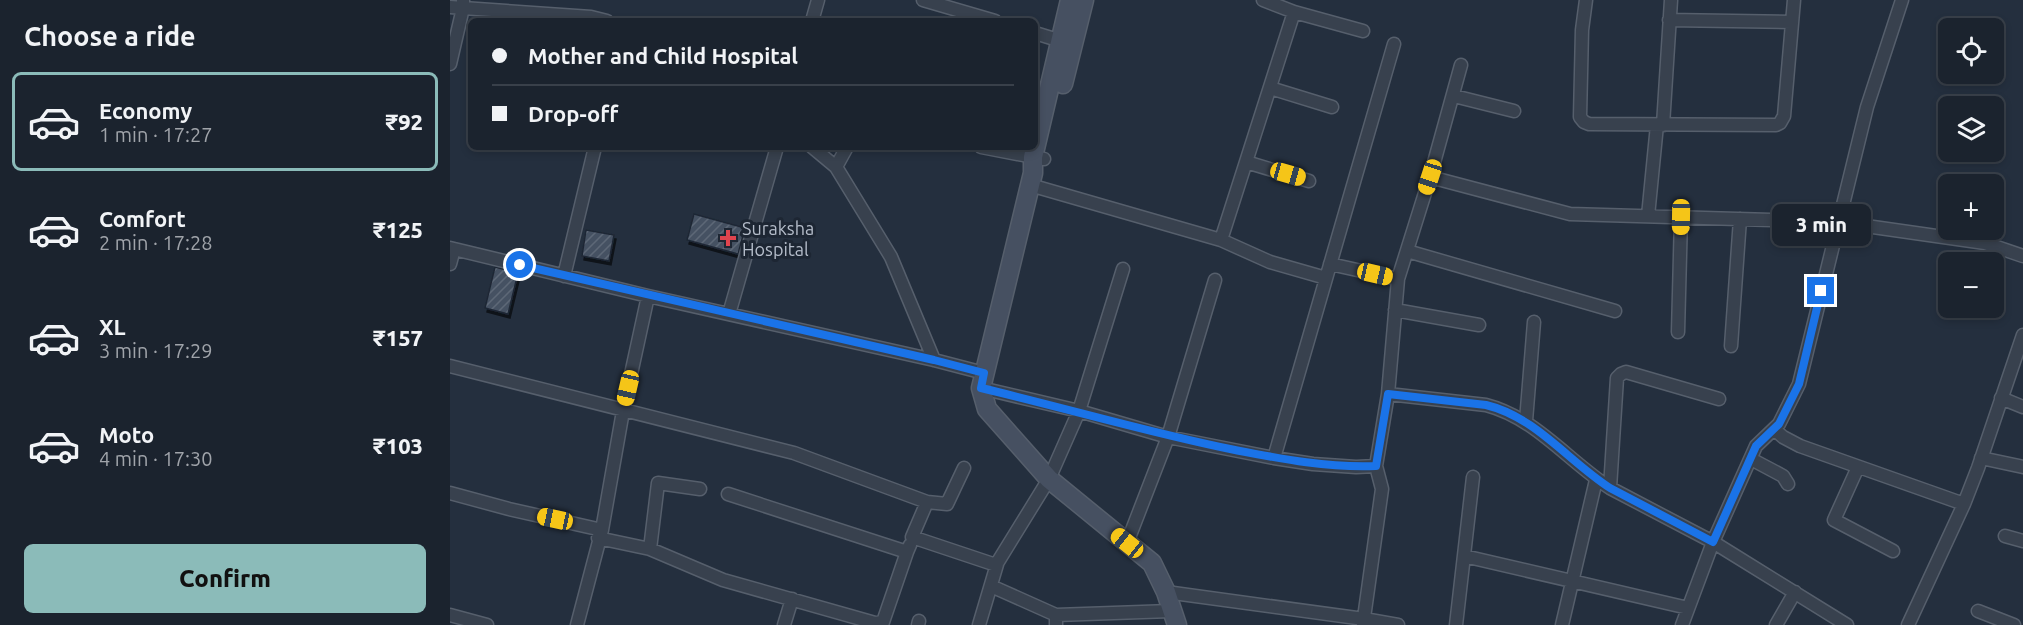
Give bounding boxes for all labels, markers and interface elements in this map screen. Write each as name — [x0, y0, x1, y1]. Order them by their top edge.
map controls — [1938, 18, 2004, 318]
button: locate — [1938, 18, 2004, 84]
text: Choose a ride — [24, 21, 196, 51]
text: Mother and Child Hospital — [528, 43, 798, 68]
icon: car — [27, 95, 81, 149]
button: layers — [1938, 96, 2004, 162]
text: Economy — [99, 98, 192, 123]
text: Drop-off — [528, 101, 618, 126]
text: ₹92 — [386, 109, 423, 134]
text: 1 min · 17:27 — [99, 123, 213, 146]
car — [1416, 157, 1444, 197]
car — [1268, 160, 1308, 188]
button: + — [1938, 174, 2004, 240]
car — [1672, 199, 1690, 235]
icon: car — [27, 203, 81, 257]
callout: 3 min — [1772, 204, 1870, 246]
text: Comfort — [99, 206, 186, 231]
text: 3 min — [1796, 213, 1847, 236]
text: ₹125 — [373, 217, 423, 242]
place label: Suraksha Hospital — [742, 218, 814, 259]
marker: Suraksha Hospital — [719, 229, 737, 247]
text: 2 min · 17:28 — [99, 231, 213, 254]
route start — [506, 251, 533, 278]
button: − — [1938, 252, 2004, 318]
car — [1355, 261, 1395, 287]
route end — [1807, 277, 1834, 304]
icon: car — [27, 311, 81, 365]
text: XL — [99, 314, 126, 339]
text: ₹157 — [373, 325, 423, 350]
text: 3 min · 17:29 — [99, 339, 213, 362]
car — [615, 368, 641, 408]
icon: car — [27, 419, 81, 473]
text: Moto — [99, 422, 154, 447]
text: ₹103 — [373, 433, 423, 458]
text: 4 min · 17:30 — [99, 447, 213, 470]
car — [536, 506, 574, 532]
car — [1107, 525, 1147, 561]
button: Confirm — [24, 544, 426, 613]

